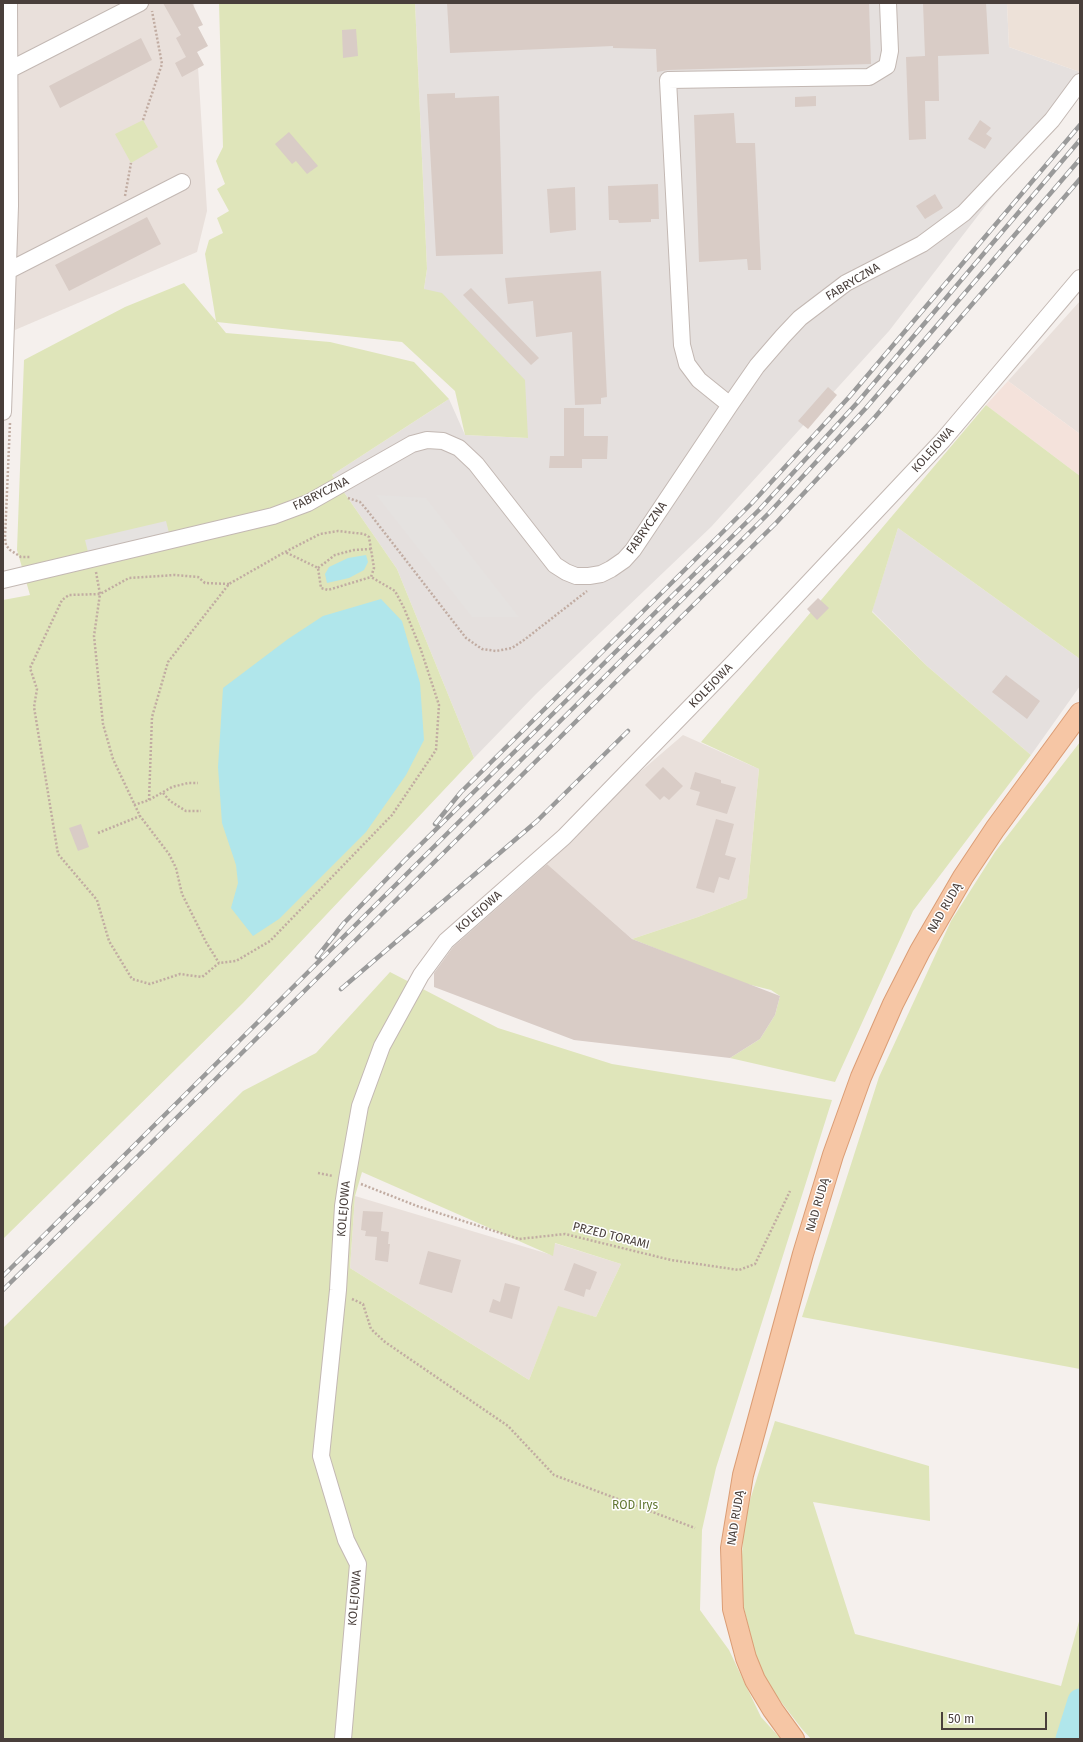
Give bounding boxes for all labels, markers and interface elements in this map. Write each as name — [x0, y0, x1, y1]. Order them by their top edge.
street label: FABRYCZNA — [823, 260, 883, 304]
street label: KOLEJOWA — [909, 424, 957, 476]
street label: FABRYCZNA — [291, 474, 351, 514]
street label: FABRYCZNA — [624, 499, 670, 557]
street label: KOLEJOWA — [686, 661, 736, 711]
street label: NAD RUDĄ — [925, 880, 965, 936]
street label: KOLEJOWA — [453, 888, 505, 936]
street label: NAD RUDĄ — [803, 1176, 833, 1234]
street label: KOLEJOWA — [334, 1180, 354, 1238]
street label: PRZED TORAMI — [571, 1219, 651, 1253]
street label: NAD RUDĄ — [725, 1489, 747, 1547]
park label: ROD Irys — [612, 1499, 658, 1513]
street label: KOLEJOWA — [345, 1569, 365, 1627]
scale bar — [943, 1704, 1049, 1730]
text: 50 m — [948, 1712, 974, 1726]

